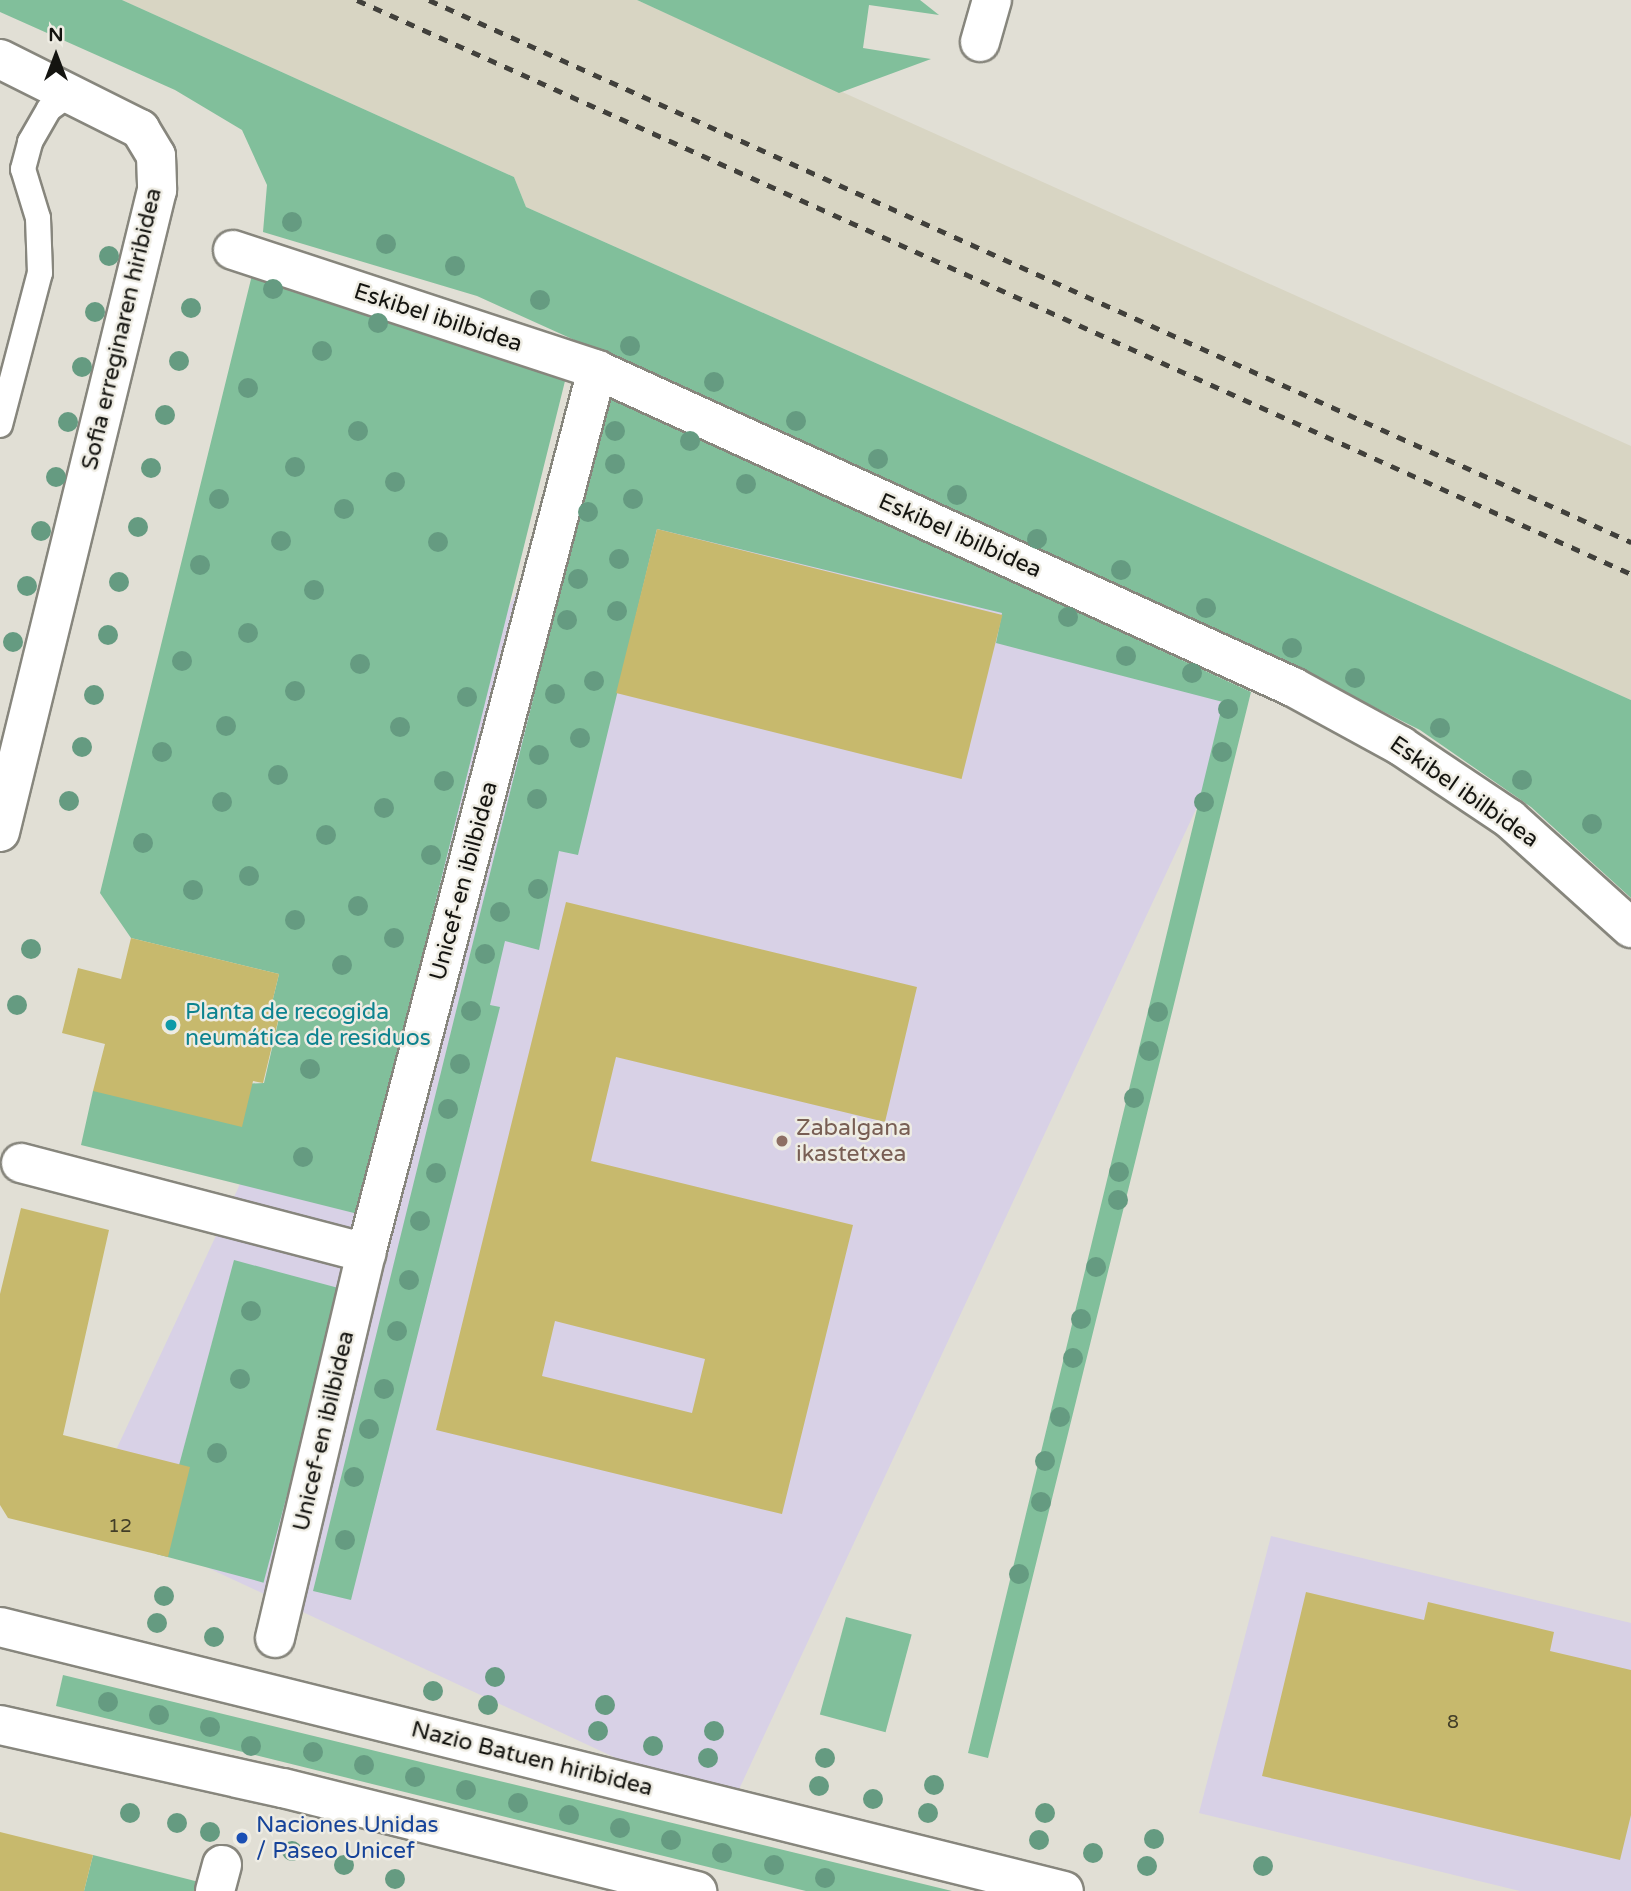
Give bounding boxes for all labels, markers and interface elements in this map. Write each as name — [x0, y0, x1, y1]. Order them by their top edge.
north arrow — [21, 21, 91, 91]
text: N — [48, 24, 64, 46]
street label: Sofia erreginaren hiribidea — [76, 185, 168, 473]
street label: Eskibel ibilbidea — [350, 278, 526, 358]
street label: Eskibel ibilbidea — [874, 488, 1046, 584]
street label: Eskibel ibilbidea — [1384, 730, 1544, 854]
street label: Unicef-en ibilbidea — [424, 779, 504, 983]
place label: Planta de recogida neumática de residuos — [185, 998, 431, 1052]
marker: Planta de recogida neumática de residuos — [163, 1017, 179, 1033]
place label: Zabalgana ikastetxea — [796, 1114, 911, 1168]
marker: Zabalgana ikastetxea — [774, 1133, 790, 1149]
street label: Unicef-en ibilbidea — [288, 1328, 360, 1534]
house number: 12 — [108, 1516, 132, 1538]
house number: 8 — [1447, 1712, 1459, 1734]
street label: Nazio Batuen hiribidea — [408, 1716, 656, 1802]
place label: Naciones Unidas / Paseo Unicef — [256, 1811, 439, 1865]
marker: Naciones Unidas / Paseo Unicef — [234, 1830, 250, 1846]

